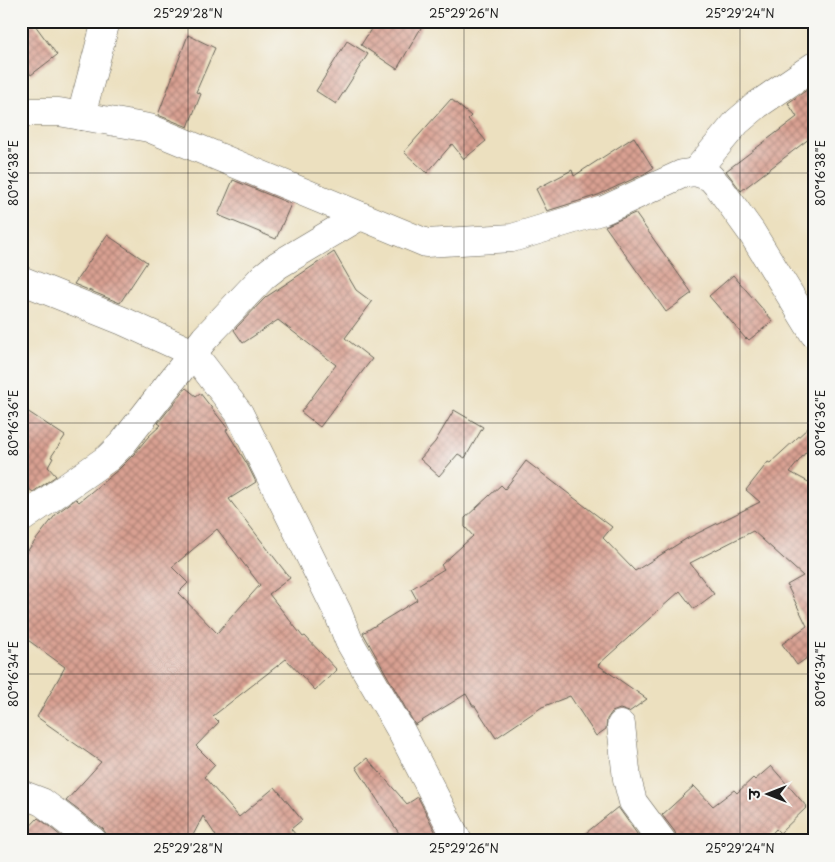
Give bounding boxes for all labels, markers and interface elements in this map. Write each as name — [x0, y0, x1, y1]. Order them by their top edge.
text: 25°29'28"N — [153, 4, 223, 22]
text: 25°29'26"N — [429, 4, 499, 22]
text: 25°29'24"N — [705, 4, 775, 22]
text: 80°16'38"E — [4, 140, 22, 206]
text: 80°16'38"E — [811, 140, 829, 206]
text: 80°16'36"E — [4, 390, 22, 456]
text: 80°16'36"E — [811, 390, 829, 456]
text: 80°16'34"E — [4, 641, 22, 707]
text: 80°16'34"E — [811, 641, 829, 707]
north arrow — [742, 770, 792, 820]
text: उ — [744, 788, 765, 801]
text: 25°29'28"N — [153, 839, 223, 857]
text: 25°29'26"N — [429, 839, 499, 857]
text: 25°29'24"N — [705, 839, 775, 857]

